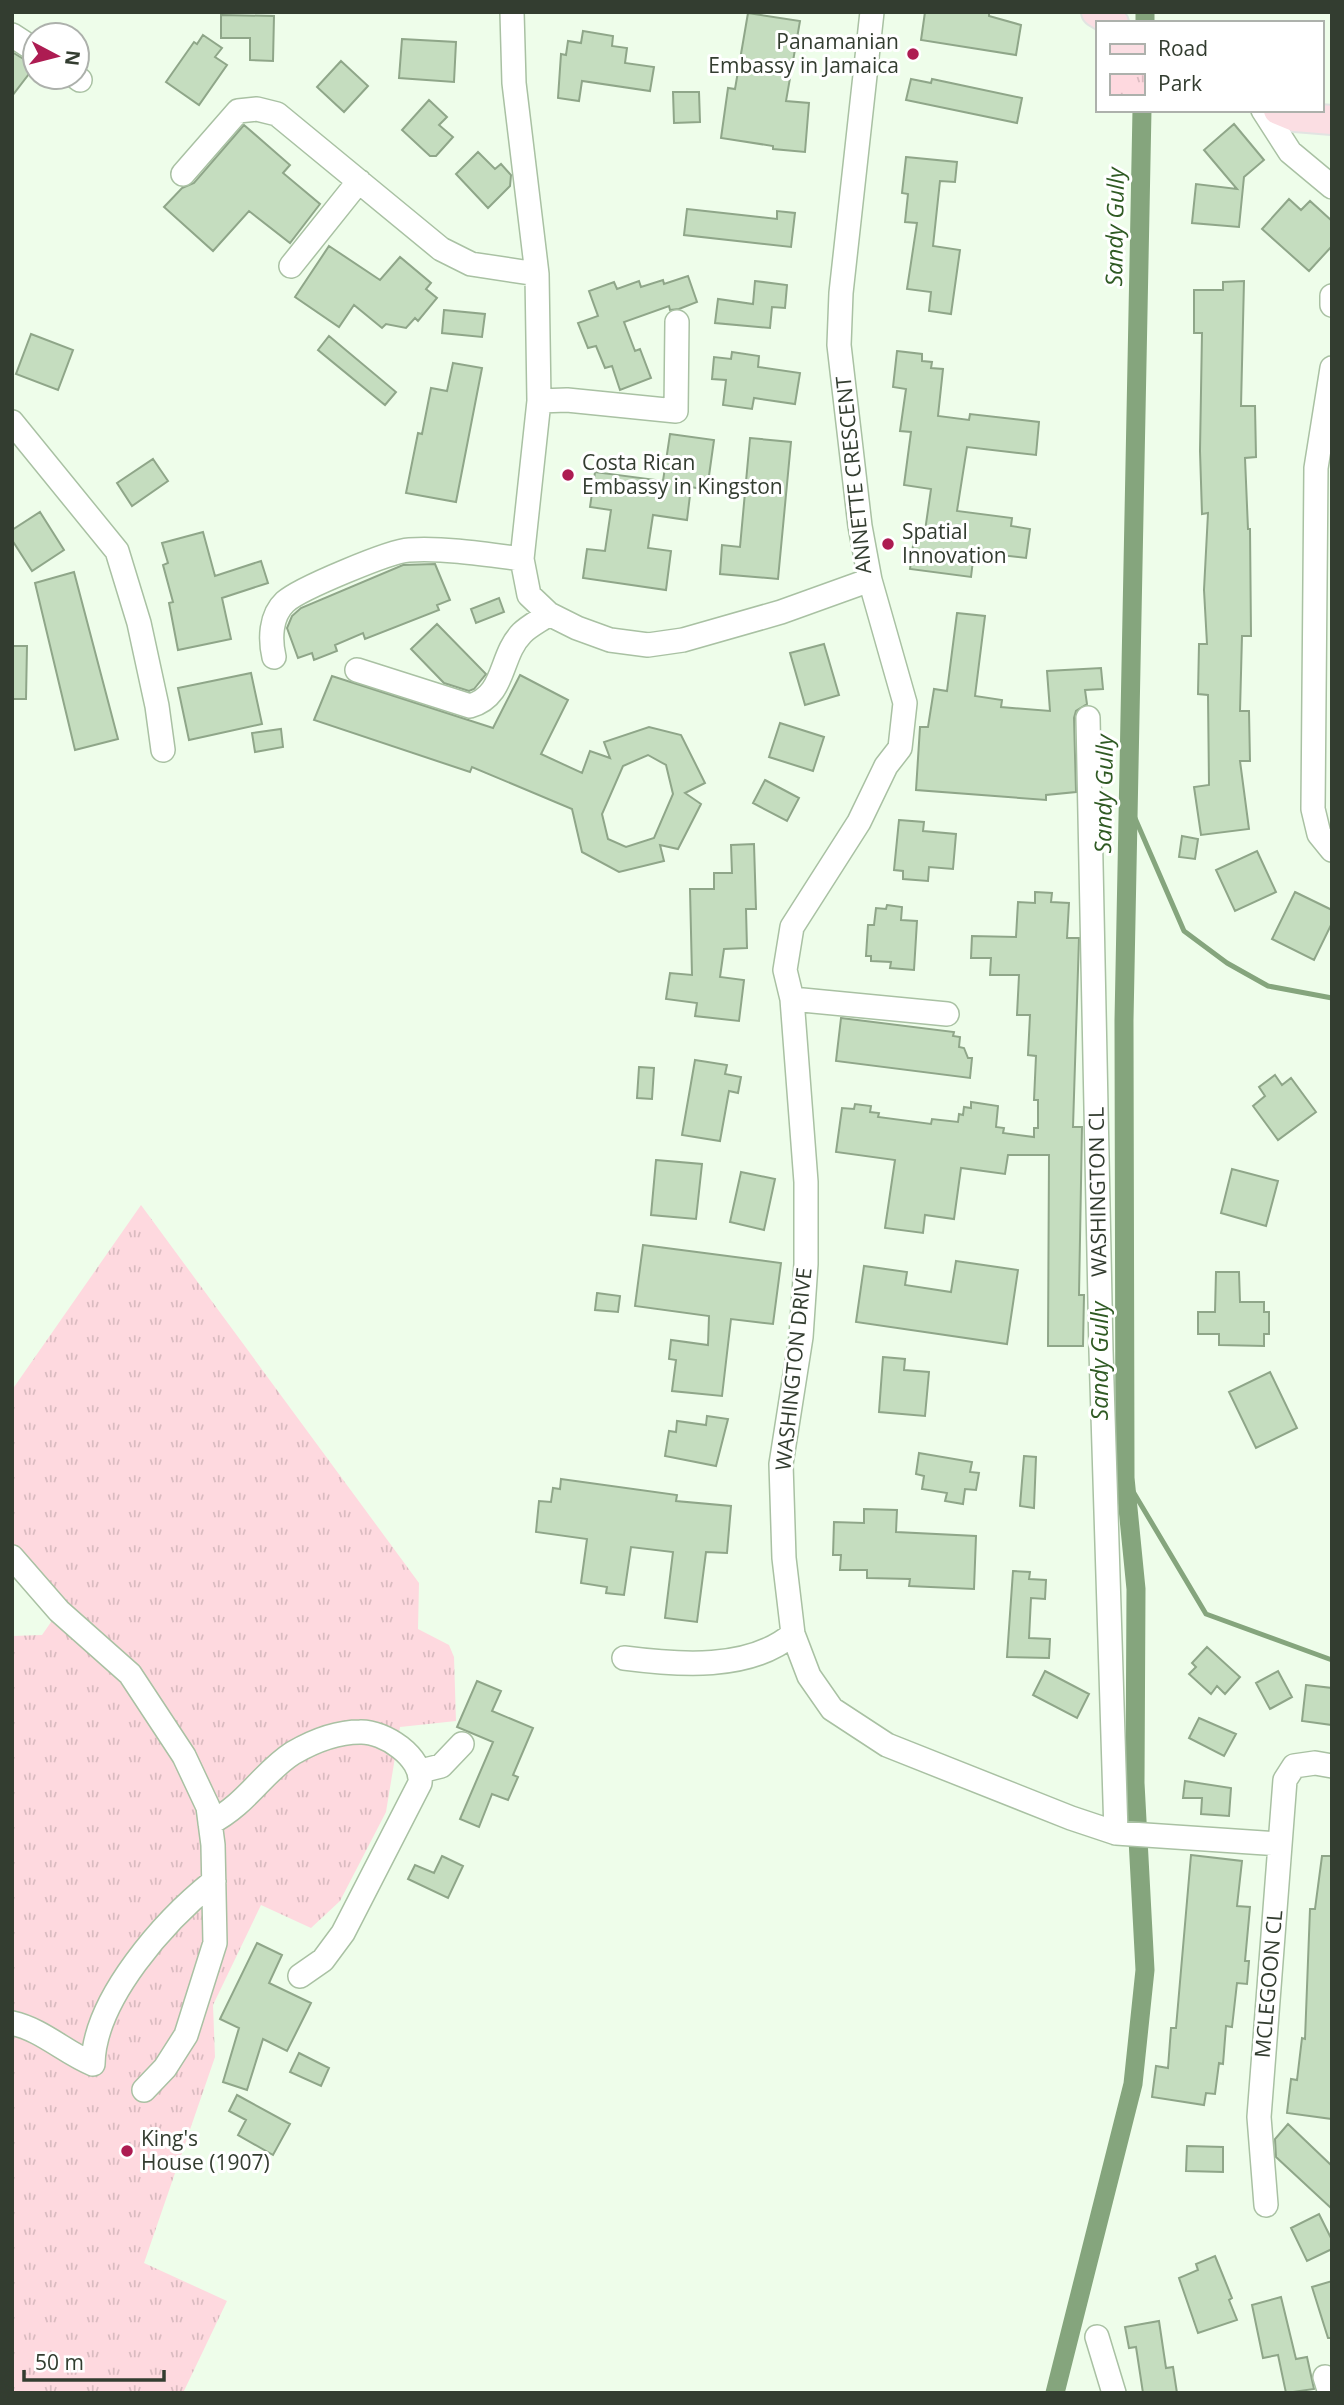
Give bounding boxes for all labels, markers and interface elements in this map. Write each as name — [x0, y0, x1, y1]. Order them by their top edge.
north arrow — [21, 21, 91, 91]
legend — [1096, 21, 1323, 112]
place label: Panamanian Embassy in Jamaica — [708, 27, 899, 79]
text: Road — [1158, 34, 1208, 62]
marker: Panamanian Embassy in Jamaica — [905, 46, 921, 62]
text: N — [59, 49, 87, 67]
text: Park — [1158, 69, 1202, 97]
water label: Sandy Gully — [1097, 166, 1131, 287]
street label: ANNETTE CRESCENT — [829, 375, 877, 575]
place label: Costa Rican Embassy in Kingston — [582, 448, 783, 500]
marker: Costa Rican Embassy in Kingston — [560, 467, 576, 483]
place label: Spatial Innovation — [902, 517, 1007, 569]
marker: Spatial Innovation — [880, 536, 896, 552]
water label: Sandy Gully — [1086, 733, 1120, 854]
street label: WASHINGTON CL — [1082, 1107, 1112, 1277]
street label: WASHINGTON DRIVE — [768, 1266, 818, 1472]
water label: Sandy Gully — [1083, 1300, 1115, 1420]
street label: MCLEGOON CL — [1248, 1909, 1288, 2059]
place label: King's House (1907) — [141, 2124, 270, 2176]
marker: King's House (1907) — [119, 2143, 135, 2159]
scale bar — [24, 2338, 164, 2382]
text: 50 m — [35, 2348, 84, 2376]

